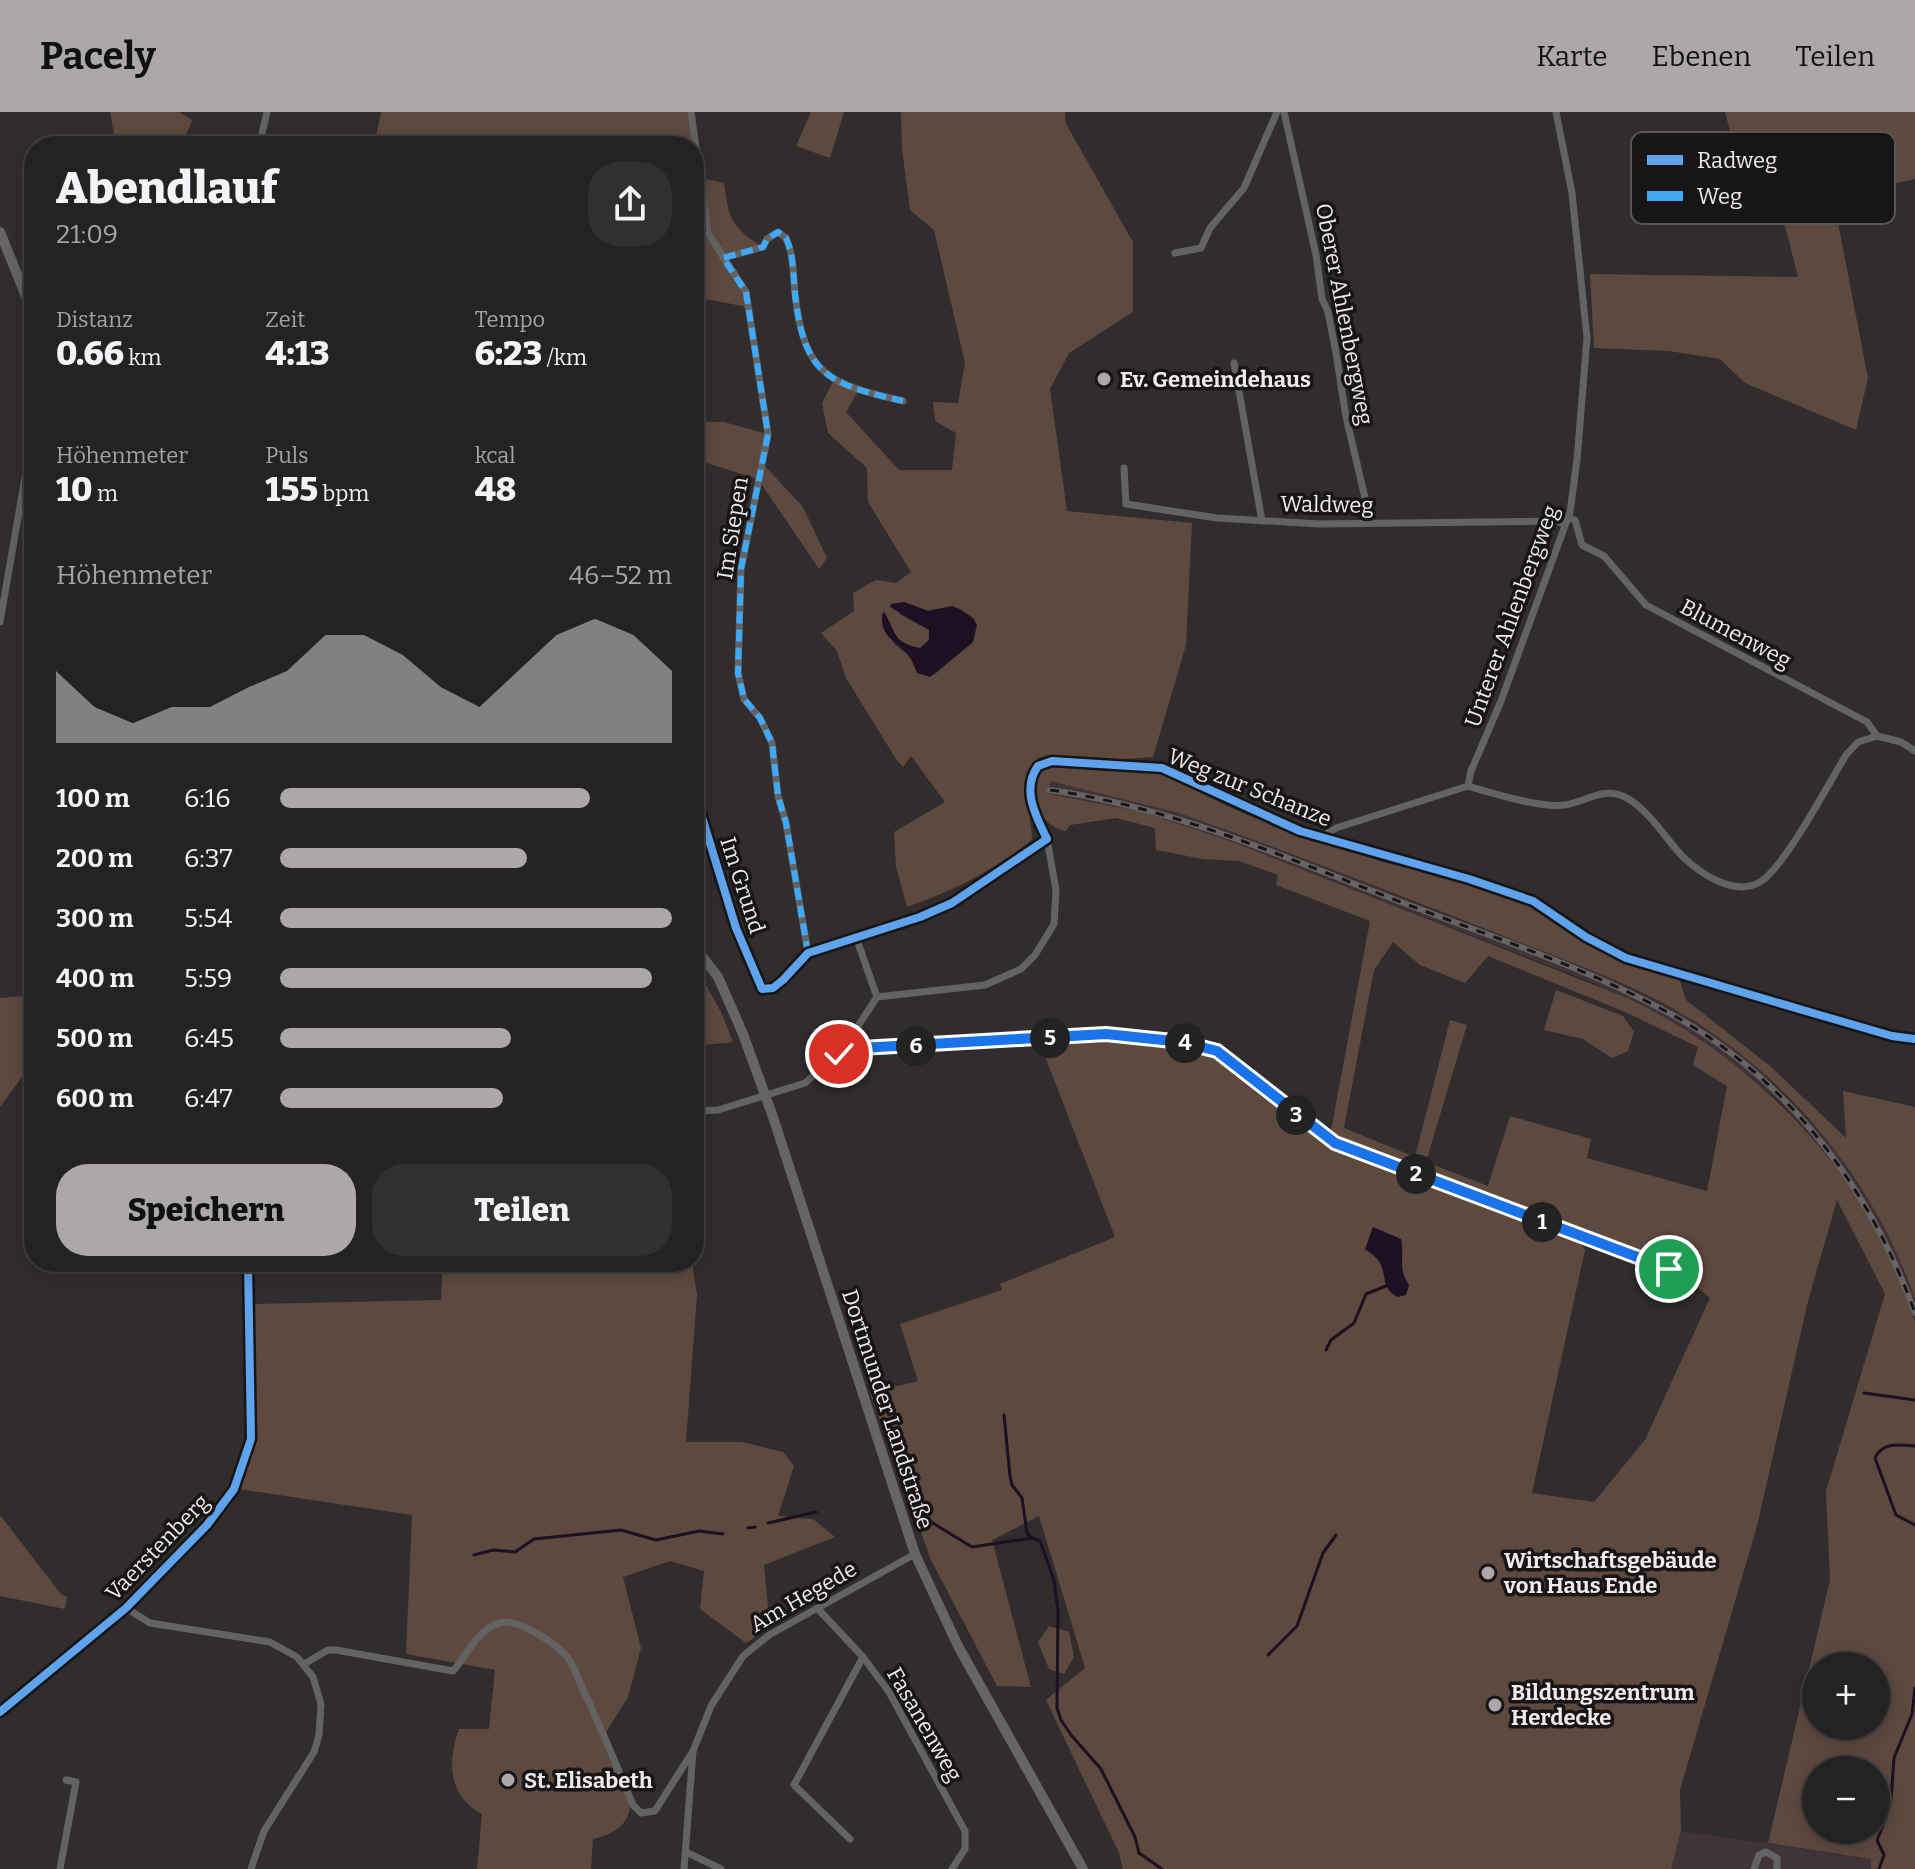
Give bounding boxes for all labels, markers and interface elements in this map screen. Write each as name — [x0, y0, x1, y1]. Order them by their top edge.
text: Pacely — [40, 33, 156, 79]
text: Karte — [1536, 40, 1608, 73]
text: Ebenen — [1652, 40, 1751, 73]
text: Teilen — [1795, 40, 1875, 73]
legend — [1631, 132, 1895, 224]
text: Radweg — [1697, 147, 1777, 174]
text: Abendlauf — [56, 162, 277, 215]
button: share — [588, 162, 672, 246]
text: Weg — [1697, 183, 1742, 210]
street label: Oberer Ahlenbergweg — [1310, 201, 1379, 427]
text: 21:09 — [56, 219, 118, 250]
text: Distanz — [56, 306, 133, 333]
text: Zeit — [265, 306, 305, 333]
text: Tempo — [475, 306, 545, 333]
text: 0.66 — [56, 333, 124, 374]
text: 4:13 — [265, 333, 330, 374]
text: 6:23 — [475, 333, 542, 374]
text: km — [124, 344, 161, 371]
text: /km — [542, 344, 587, 371]
place label: Ev. Gemeindehaus — [1120, 366, 1311, 393]
marker: Ev. Gemeindehaus — [1095, 370, 1113, 388]
text: Höhenmeter — [56, 442, 188, 469]
text: Puls — [265, 442, 309, 469]
text: kcal — [475, 442, 516, 469]
text: 10 — [56, 469, 93, 510]
text: 155 — [265, 469, 318, 510]
text: 48 — [475, 469, 516, 510]
street label: Im Siepen — [711, 475, 754, 581]
text: m — [93, 480, 118, 507]
text: bpm — [318, 480, 369, 507]
street label: Waldweg — [1280, 490, 1374, 519]
street label: Unterer Ahlenbergweg — [1459, 501, 1564, 731]
text: Höhenmeter — [56, 560, 212, 591]
text: 46–52 m — [569, 560, 672, 591]
street label: Blumenweg — [1676, 593, 1796, 674]
street label: Weg zur Schanze — [1164, 742, 1336, 833]
text: 100 m — [56, 783, 130, 814]
text: 6:16 — [184, 783, 231, 814]
street label: Im Grund — [714, 834, 771, 937]
text: 200 m — [56, 843, 133, 874]
text: 6:37 — [184, 843, 233, 874]
text: 300 m — [56, 903, 133, 934]
text: 5:54 — [184, 903, 232, 934]
text: 400 m — [56, 963, 134, 994]
text: 5:59 — [184, 963, 232, 994]
pin: 5 — [1030, 1018, 1070, 1058]
pin — [805, 1020, 873, 1088]
text: 500 m — [56, 1023, 133, 1054]
text: 6:45 — [184, 1023, 234, 1054]
pin: 4 — [1165, 1023, 1205, 1063]
text: 5 — [1044, 1024, 1056, 1051]
pin: 6 — [896, 1026, 936, 1066]
text: 4 — [1178, 1029, 1192, 1056]
icon: check — [817, 1032, 861, 1076]
text: 6 — [909, 1032, 923, 1059]
text: 600 m — [56, 1083, 134, 1114]
text: 6:47 — [184, 1083, 233, 1114]
pin: 3 — [1276, 1095, 1316, 1135]
text: 3 — [1290, 1101, 1302, 1128]
pin: 2 — [1396, 1154, 1436, 1194]
text: 2 — [1410, 1160, 1422, 1187]
button: Speichern — [56, 1164, 356, 1256]
button: Teilen — [372, 1164, 672, 1256]
pin: 1 — [1522, 1202, 1562, 1242]
text: 1 — [1537, 1208, 1547, 1235]
pin — [1635, 1235, 1703, 1303]
icon: arrive — [1647, 1247, 1691, 1291]
street label: Dortmunder Landstraße — [836, 1286, 939, 1532]
street label: Vaerstenberg — [100, 1489, 215, 1606]
place label: Wirtschaftsgebäude von Haus Ende — [1503, 1547, 1717, 1599]
street label: Am Hegede — [745, 1555, 861, 1638]
marker: Wirtschaftsgebäude von Haus Ende — [1479, 1564, 1497, 1582]
map controls — [1802, 1652, 1890, 1844]
button: + — [1802, 1652, 1890, 1740]
street label: Fasanenweg — [881, 1662, 968, 1786]
place label: Bildungszentrum Herdecke — [1511, 1679, 1695, 1731]
marker: Bildungszentrum Herdecke — [1486, 1696, 1504, 1714]
button: − — [1802, 1756, 1890, 1844]
place label: St. Elisabeth — [524, 1767, 653, 1794]
marker: St. Elisabeth — [499, 1771, 517, 1789]

